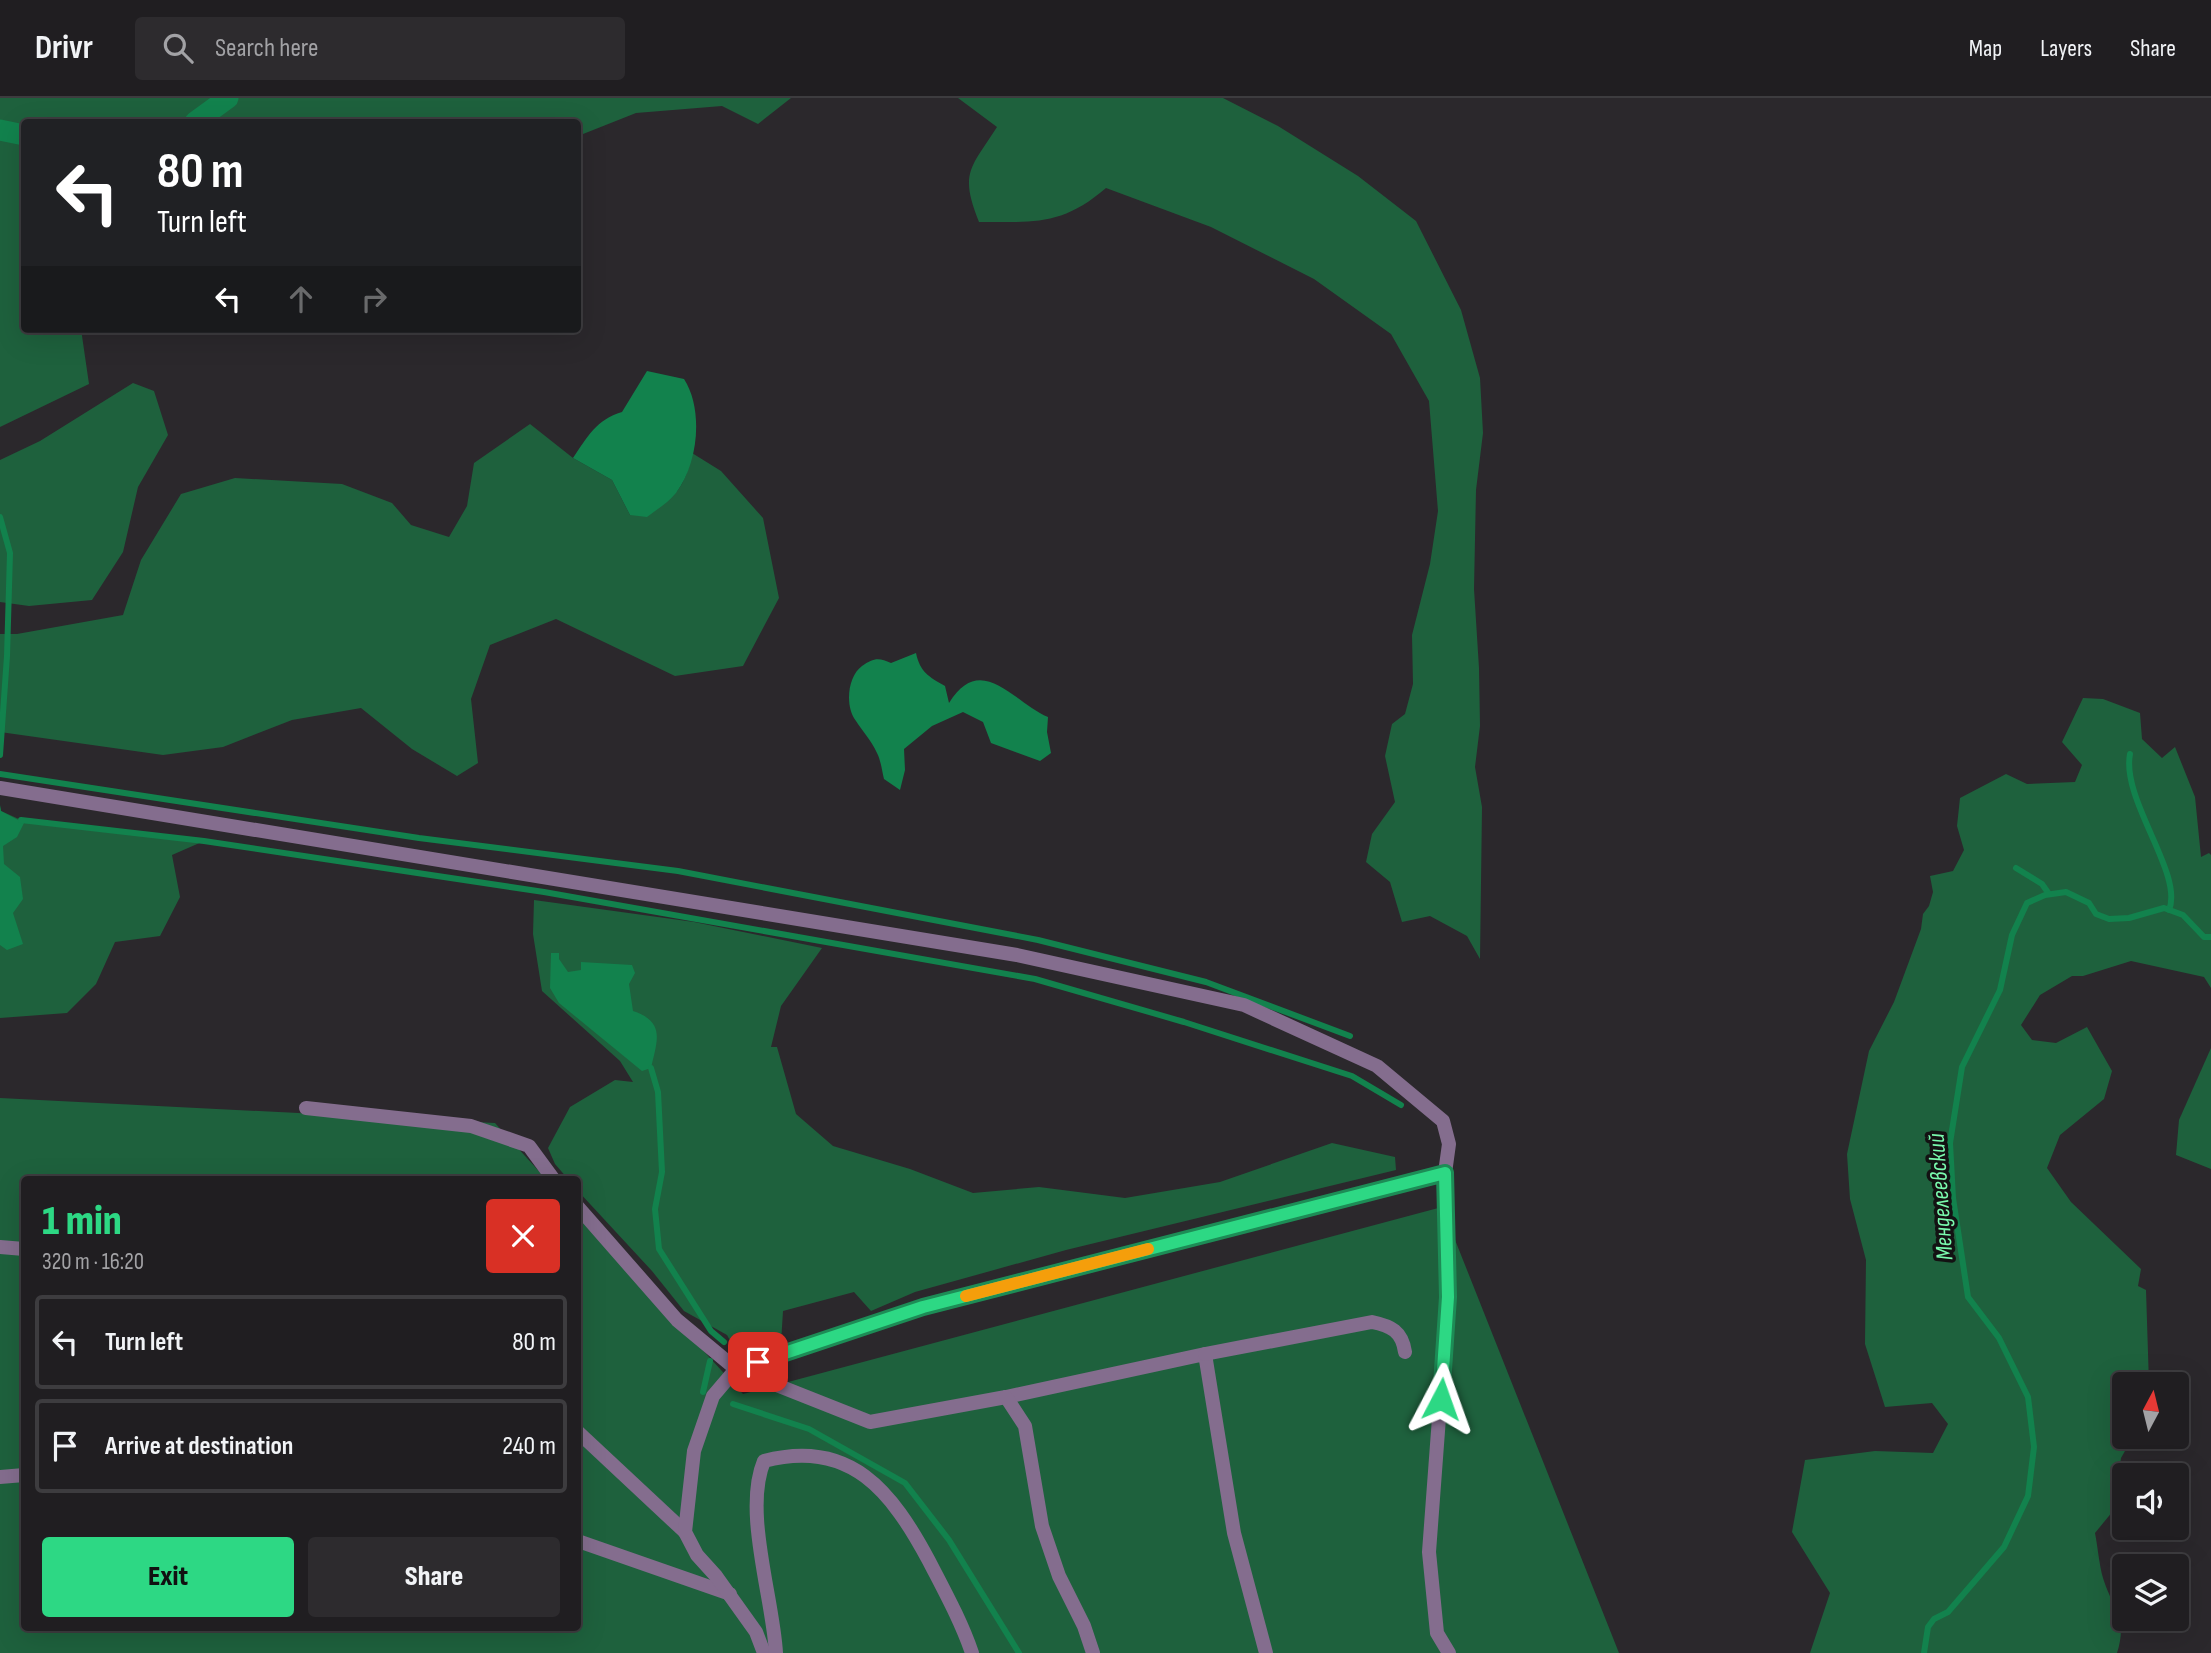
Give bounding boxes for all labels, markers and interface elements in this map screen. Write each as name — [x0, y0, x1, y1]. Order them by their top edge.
search box — [135, 17, 625, 80]
text: Drivr — [35, 28, 93, 68]
icon: search — [159, 29, 197, 67]
text: Search here — [215, 33, 318, 64]
text: Map — [1969, 34, 2002, 63]
text: Layers — [2040, 34, 2092, 63]
text: Share — [2130, 34, 2176, 63]
text: 80 m — [157, 143, 244, 202]
icon: left — [42, 147, 133, 238]
text: Turn left — [157, 203, 247, 242]
icon: left — [209, 280, 247, 318]
icon: ahead — [282, 280, 320, 318]
icon: right — [355, 280, 393, 318]
water label: Менделеевский — [1922, 1132, 1959, 1261]
text: 1 min — [42, 1196, 122, 1247]
button: close — [486, 1199, 560, 1273]
text: 320 m · 16:20 — [42, 1248, 144, 1276]
icon: left — [46, 1323, 84, 1361]
text: Turn left — [105, 1327, 183, 1358]
text: 80 m — [512, 1327, 556, 1358]
pin — [728, 1332, 788, 1392]
icon: arrive — [739, 1343, 777, 1381]
position arrow — [1404, 1362, 1478, 1436]
north arrow — [2112, 1372, 2189, 1449]
map controls — [2112, 1372, 2189, 1631]
icon: arrive — [46, 1427, 84, 1465]
text: Arrive at destination — [105, 1431, 293, 1462]
text: 240 m — [502, 1431, 556, 1462]
button: sound — [2112, 1463, 2189, 1540]
button: Exit — [42, 1537, 294, 1617]
button: Share — [308, 1537, 560, 1617]
button: layers — [2112, 1554, 2189, 1631]

